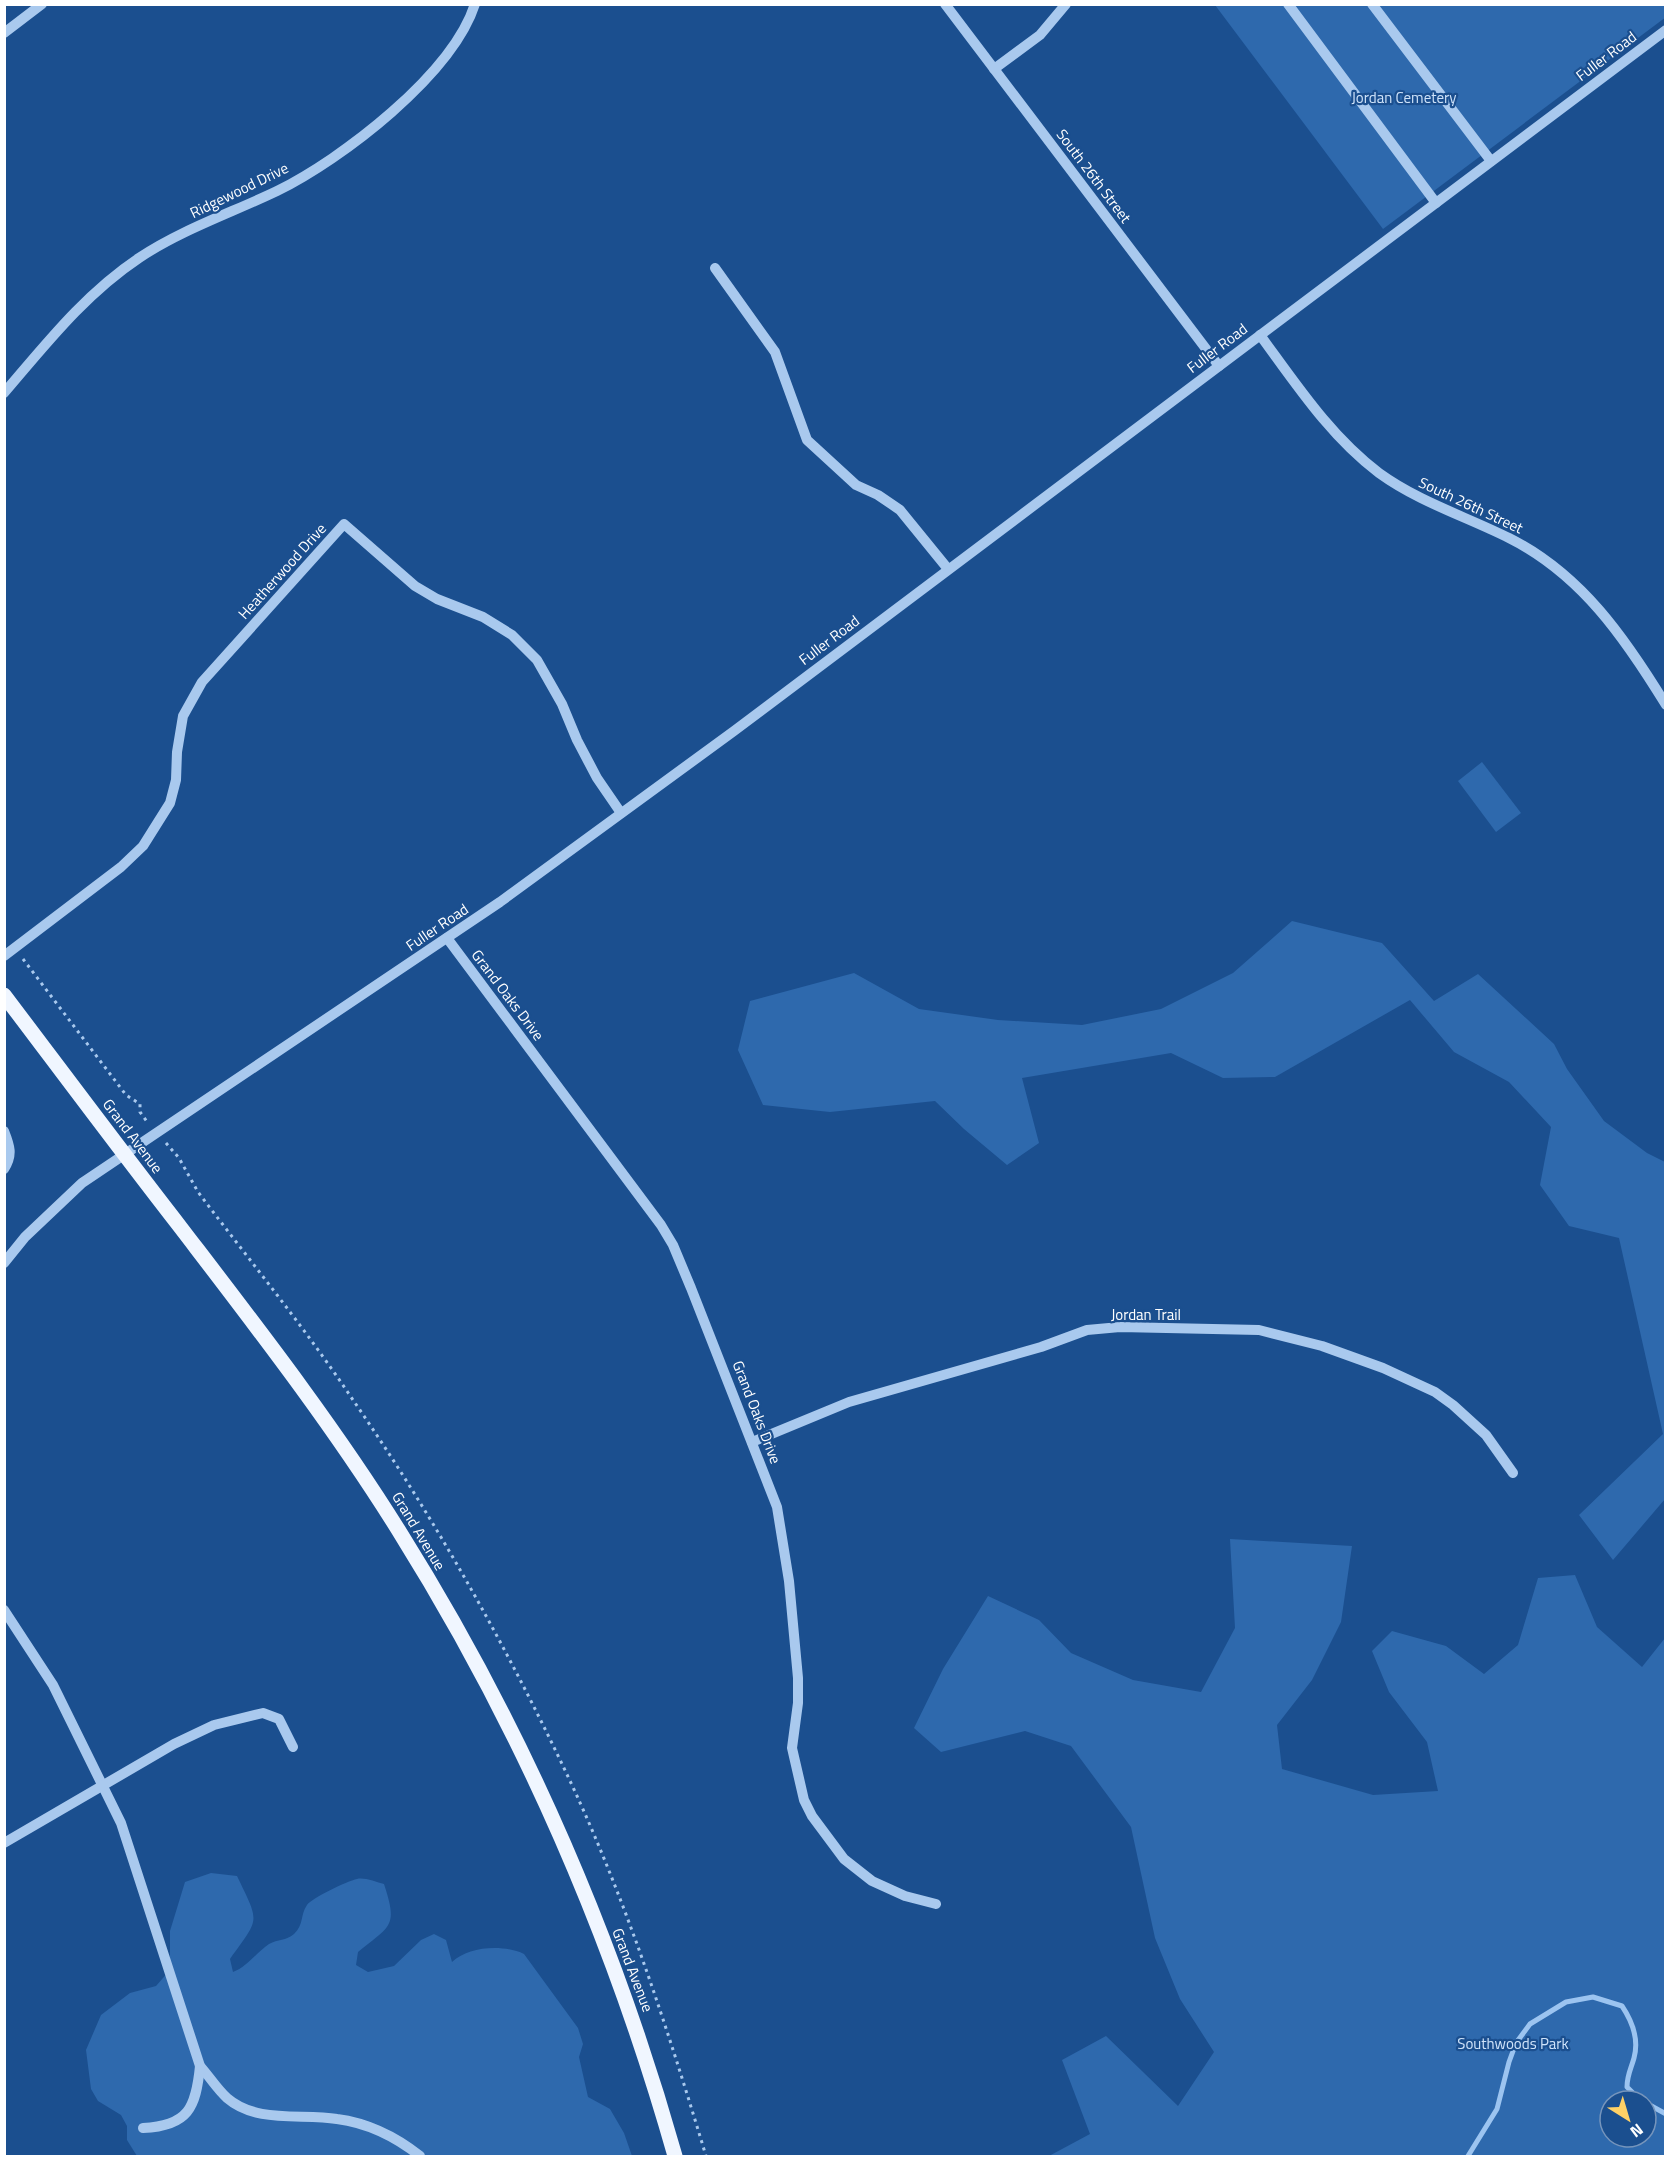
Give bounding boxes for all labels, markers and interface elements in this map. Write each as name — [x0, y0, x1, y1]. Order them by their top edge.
street label: Fuller Road — [1571, 25, 1641, 87]
park label: Jordan Cemetery — [1352, 86, 1456, 109]
street label: South 26th Street — [1051, 124, 1138, 229]
street label: Ridgewood Drive — [186, 156, 292, 224]
street label: Fuller Road — [1182, 317, 1252, 379]
street label: South 26th Street — [1415, 471, 1528, 540]
street label: Heatherwood Drive — [232, 518, 332, 624]
street label: Fuller Road — [794, 609, 864, 671]
street label: Fuller Road — [401, 898, 473, 956]
street label: Grand Oaks Drive — [466, 945, 550, 1045]
street label: Grand Avenue — [97, 1094, 169, 1178]
street label: Jordan Trail — [1111, 1303, 1181, 1326]
street label: Grand Oaks Drive — [727, 1357, 787, 1467]
street label: Grand Avenue — [386, 1487, 452, 1575]
street label: Grand Avenue — [606, 1925, 660, 2015]
park label: Southwoods Park — [1457, 2032, 1569, 2055]
north arrow — [1598, 2089, 1658, 2149]
text: N — [1625, 2118, 1649, 2144]

